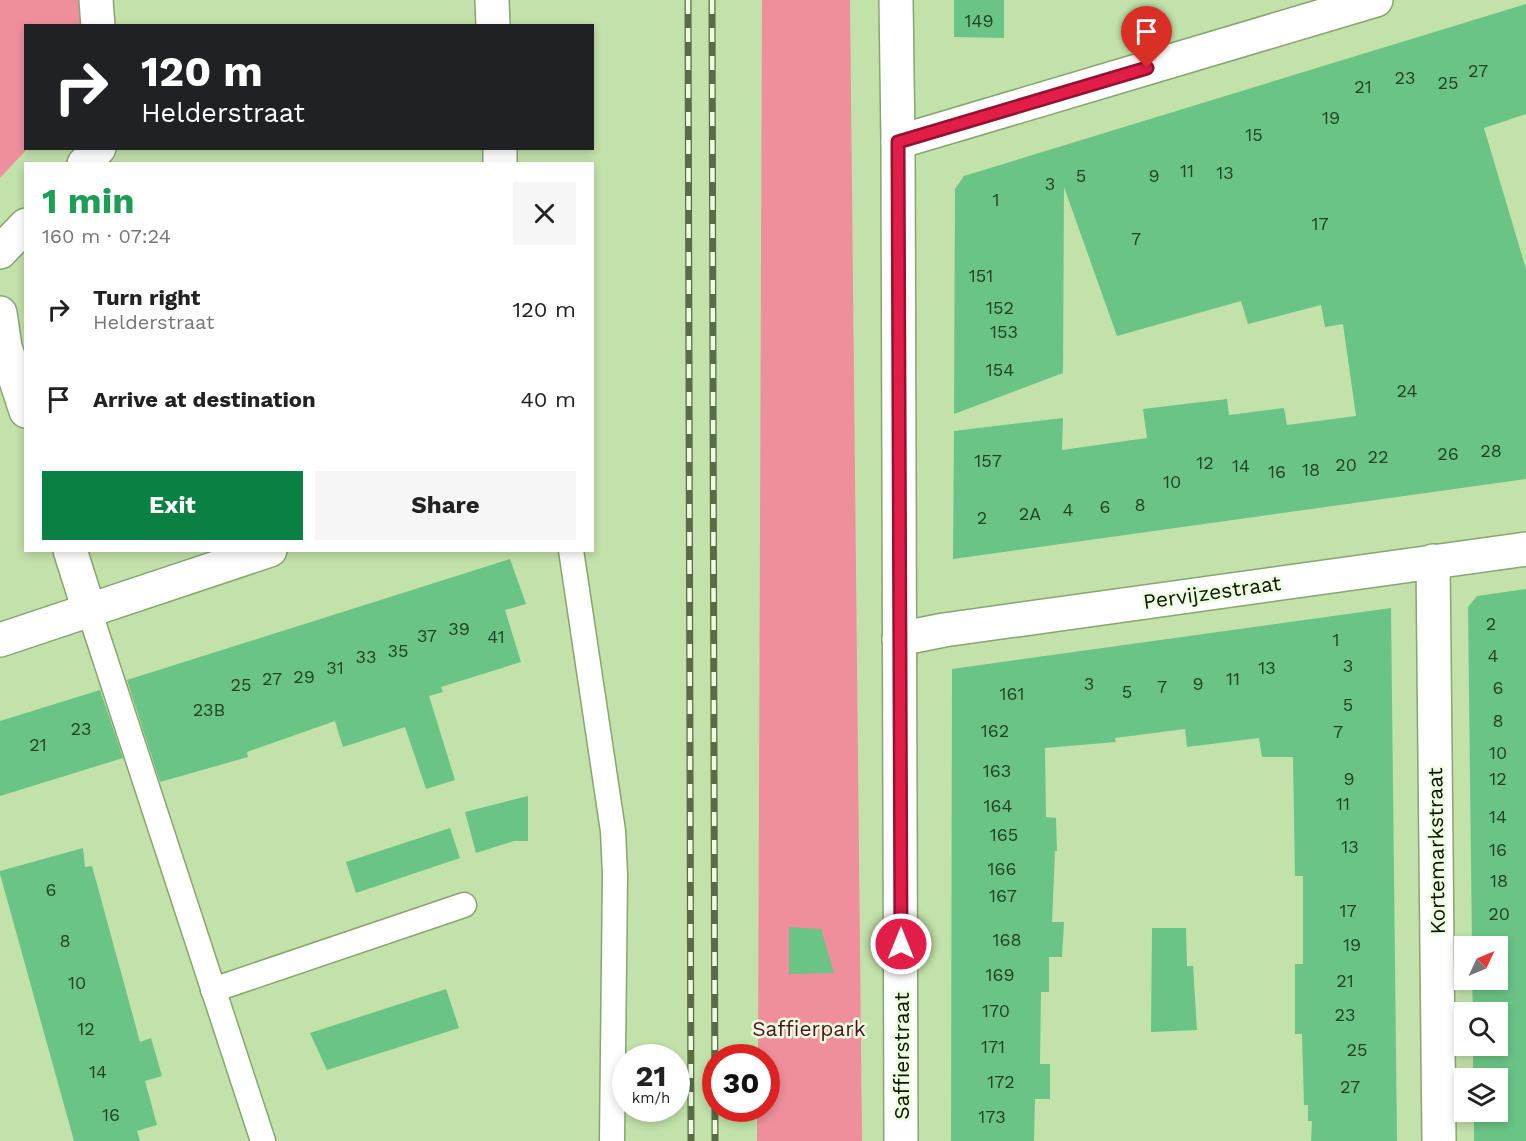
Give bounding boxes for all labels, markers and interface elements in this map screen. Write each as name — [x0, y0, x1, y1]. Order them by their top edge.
pin — [1121, 6, 1172, 68]
house number: 149 — [964, 10, 994, 31]
icon: arrive — [1130, 15, 1163, 48]
text: 120 m — [141, 47, 263, 96]
icon: right — [42, 48, 120, 126]
house number: 27 — [1468, 60, 1488, 81]
house number: 23 — [1395, 67, 1416, 88]
house number: 25 — [1438, 72, 1458, 93]
house number: 21 — [1354, 76, 1372, 97]
text: Helderstraat — [141, 97, 305, 129]
house number: 19 — [1322, 107, 1340, 128]
house number: 15 — [1245, 124, 1263, 145]
house number: 11 — [1180, 160, 1194, 181]
house number: 13 — [1216, 162, 1234, 183]
house number: 5 — [1076, 165, 1086, 186]
house number: 9 — [1148, 165, 1160, 186]
house number: 3 — [1045, 173, 1055, 194]
text: 1 min — [42, 180, 134, 222]
button: close — [513, 182, 576, 245]
house number: 1 — [992, 189, 1000, 210]
house number: 17 — [1311, 213, 1329, 234]
text: 160 m · 07:24 — [42, 224, 171, 248]
house number: 7 — [1131, 228, 1141, 249]
house number: 151 — [969, 265, 993, 286]
text: Turn right — [93, 285, 200, 310]
icon: right — [42, 293, 75, 326]
text: 120 m — [512, 297, 576, 322]
house number: 152 — [986, 297, 1014, 318]
text: Helderstraat — [93, 310, 214, 334]
house number: 153 — [990, 321, 1018, 342]
house number: 154 — [986, 359, 1014, 380]
house number: 24 — [1397, 380, 1417, 401]
icon: arrive — [42, 383, 75, 416]
text: Arrive at destination — [93, 387, 316, 412]
text: 40 m — [520, 387, 576, 412]
house number: 28 — [1480, 440, 1502, 461]
house number: 26 — [1437, 443, 1459, 464]
house number: 22 — [1368, 446, 1389, 467]
house number: 157 — [974, 450, 1002, 471]
house number: 12 — [1196, 452, 1214, 473]
house number: 20 — [1335, 454, 1357, 475]
house number: 14 — [1232, 455, 1250, 476]
house number: 18 — [1302, 459, 1320, 480]
house number: 16 — [1268, 461, 1286, 482]
button: Exit — [42, 471, 303, 540]
button: Share — [315, 471, 576, 540]
house number: 10 — [1163, 471, 1181, 492]
house number: 8 — [1134, 494, 1146, 515]
house number: 6 — [1100, 496, 1110, 517]
house number: 4 — [1063, 499, 1074, 520]
house number: 2A — [1019, 503, 1041, 524]
house number: 2 — [977, 507, 987, 528]
street label: Pervijzestraat — [1142, 570, 1283, 614]
house number: 2 — [1486, 613, 1496, 634]
house number: 39 — [448, 618, 470, 639]
house number: 37 — [417, 625, 437, 646]
house number: 41 — [487, 626, 505, 647]
house number: 1 — [1332, 629, 1340, 650]
house number: 35 — [388, 640, 408, 661]
house number: 4 — [1488, 645, 1499, 666]
house number: 33 — [356, 646, 377, 667]
house number: 3 — [1343, 655, 1353, 676]
house number: 31 — [326, 657, 344, 678]
house number: 13 — [1258, 657, 1276, 678]
house number: 29 — [293, 666, 315, 687]
house number: 27 — [262, 668, 282, 689]
house number: 11 — [1226, 668, 1240, 689]
house number: 3 — [1084, 673, 1094, 694]
house number: 9 — [1192, 673, 1204, 694]
house number: 25 — [231, 674, 251, 695]
house number: 7 — [1157, 676, 1167, 697]
house number: 6 — [1493, 677, 1503, 698]
house number: 5 — [1122, 681, 1132, 702]
house number: 161 — [1000, 683, 1024, 704]
house number: 5 — [1343, 694, 1353, 715]
house number: 23B — [193, 699, 225, 720]
house number: 8 — [1492, 710, 1504, 731]
house number: 23 — [71, 718, 92, 739]
house number: 162 — [981, 720, 1009, 741]
house number: 7 — [1333, 721, 1343, 742]
house number: 21 — [29, 734, 47, 755]
house number: 10 — [1489, 742, 1507, 763]
house number: 163 — [983, 760, 1011, 781]
street label: Kortemarkstraat — [1422, 767, 1450, 935]
house number: 9 — [1343, 768, 1355, 789]
house number: 12 — [1489, 768, 1507, 789]
house number: 11 — [1336, 793, 1350, 814]
house number: 164 — [984, 795, 1012, 816]
house number: 14 — [1489, 806, 1507, 827]
house number: 165 — [990, 824, 1018, 845]
house number: 13 — [1341, 836, 1359, 857]
house number: 16 — [1489, 839, 1507, 860]
house number: 166 — [988, 858, 1016, 879]
house number: 18 — [1490, 870, 1508, 891]
house number: 6 — [46, 879, 56, 900]
house number: 167 — [989, 885, 1017, 906]
house number: 17 — [1339, 900, 1357, 921]
house number: 20 — [1488, 903, 1510, 924]
position arrow — [869, 912, 933, 976]
house number: 168 — [992, 929, 1022, 950]
house number: 8 — [59, 930, 71, 951]
house number: 19 — [1343, 934, 1361, 955]
north arrow — [1454, 936, 1508, 990]
map controls — [1454, 936, 1508, 1122]
house number: 169 — [985, 964, 1015, 985]
house number: 21 — [1336, 970, 1354, 991]
house number: 10 — [68, 972, 86, 993]
street label: Saffierstraat — [889, 992, 914, 1120]
house number: 170 — [982, 1000, 1010, 1021]
button: search — [1454, 1002, 1508, 1056]
house number: 23 — [1335, 1004, 1356, 1025]
park label: Saffierpark — [752, 1016, 866, 1041]
house number: 12 — [77, 1018, 95, 1039]
house number: 171 — [981, 1036, 1005, 1057]
house number: 25 — [1347, 1039, 1367, 1060]
speed limit sign: 30 — [702, 1044, 780, 1122]
text: 21 — [636, 1058, 666, 1093]
house number: 14 — [89, 1061, 107, 1082]
button: layers — [1454, 1068, 1508, 1122]
house number: 172 — [987, 1071, 1015, 1092]
house number: 27 — [1340, 1076, 1360, 1097]
text: km/h — [632, 1089, 670, 1107]
house number: 16 — [102, 1104, 120, 1125]
house number: 173 — [978, 1106, 1006, 1127]

